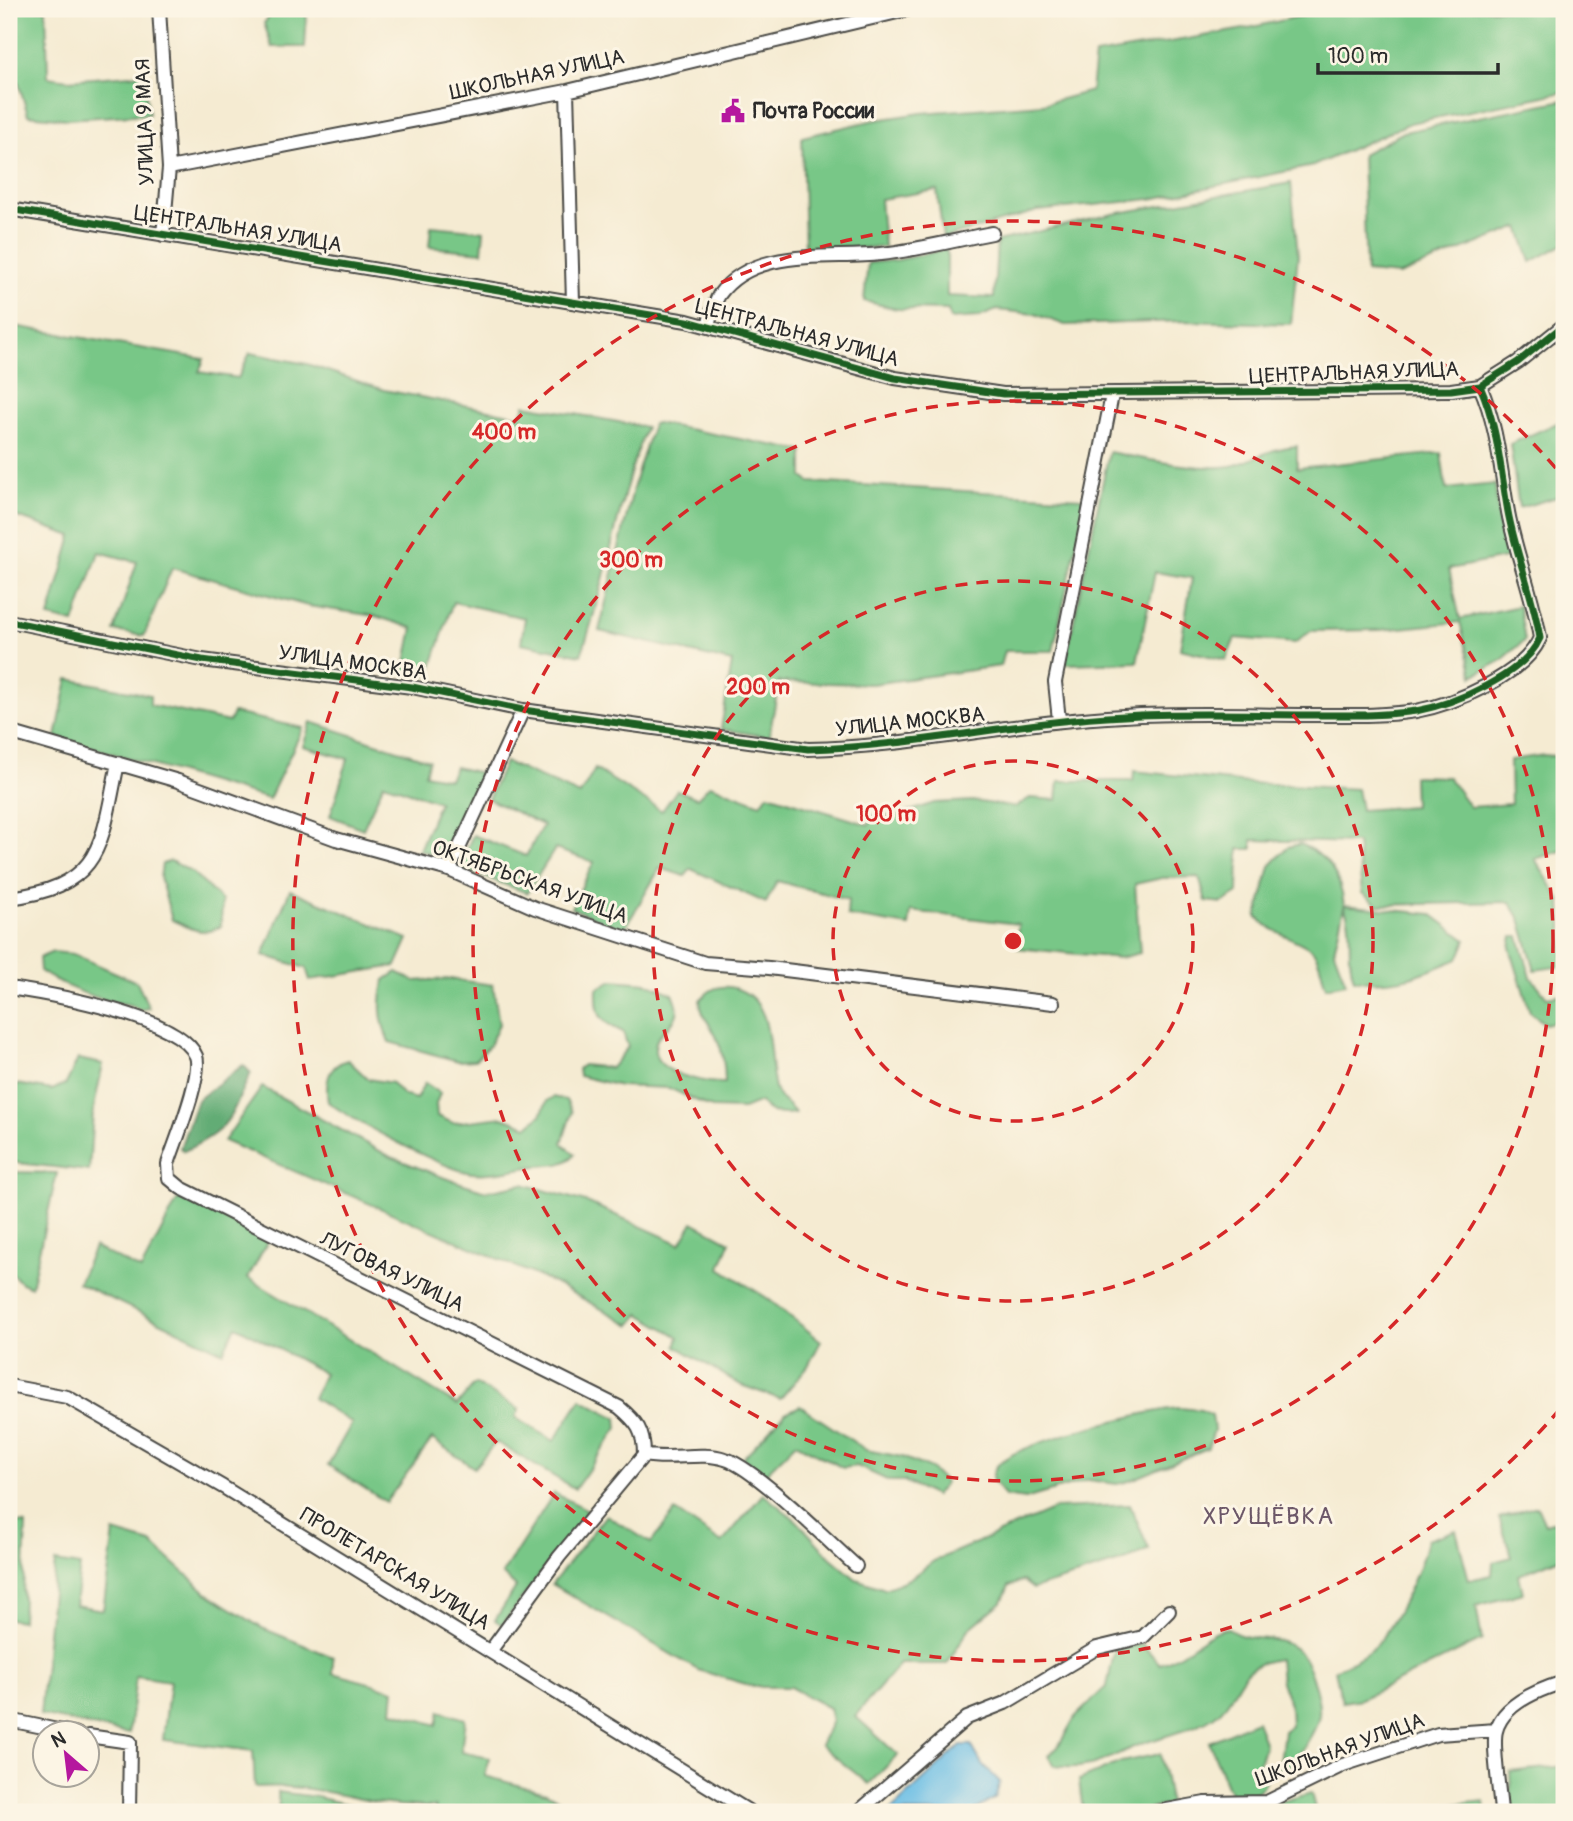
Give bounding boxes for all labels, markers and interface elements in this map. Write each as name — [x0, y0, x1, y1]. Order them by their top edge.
scale bar — [1318, 32, 1498, 76]
street label: ШКОЛЬНАЯ УЛИЦА — [447, 43, 627, 107]
text: 100 m — [1328, 43, 1388, 70]
street label: УЛИЦА 9 МАЯ — [129, 58, 161, 186]
public building icon: Почта России — [719, 97, 747, 125]
place label: Почта России — [753, 98, 875, 125]
street label: ЦЕНТРАЛЬНАЯ УЛИЦА — [132, 199, 344, 259]
street label: ЦЕНТРАЛЬНАЯ УЛИЦА — [692, 293, 902, 373]
street label: ЦЕНТРАЛЬНАЯ УЛИЦА — [1249, 356, 1459, 390]
text: 400 m — [472, 419, 536, 446]
text: 300 m — [599, 547, 663, 574]
street label: УЛИЦА МОСКВА — [277, 639, 429, 687]
text: 200 m — [726, 674, 790, 701]
street label: УЛИЦА МОСКВА — [834, 701, 986, 743]
text: 100 m — [856, 801, 916, 828]
street label: ОКТЯБРЬСКАЯ УЛИЦА — [428, 834, 632, 930]
centre of rings — [1001, 929, 1025, 953]
street label: ЛУГОВАЯ УЛИЦА — [315, 1225, 469, 1319]
street label: ПРОЛЕТАРСКАЯ УЛИЦА — [295, 1501, 495, 1637]
district label: ХРУЩЁВКА — [1203, 1502, 1335, 1531]
street label: ШКОЛЬНАЯ УЛИЦА — [1252, 1707, 1428, 1793]
north arrow — [32, 1720, 102, 1790]
text: N — [47, 1726, 70, 1753]

